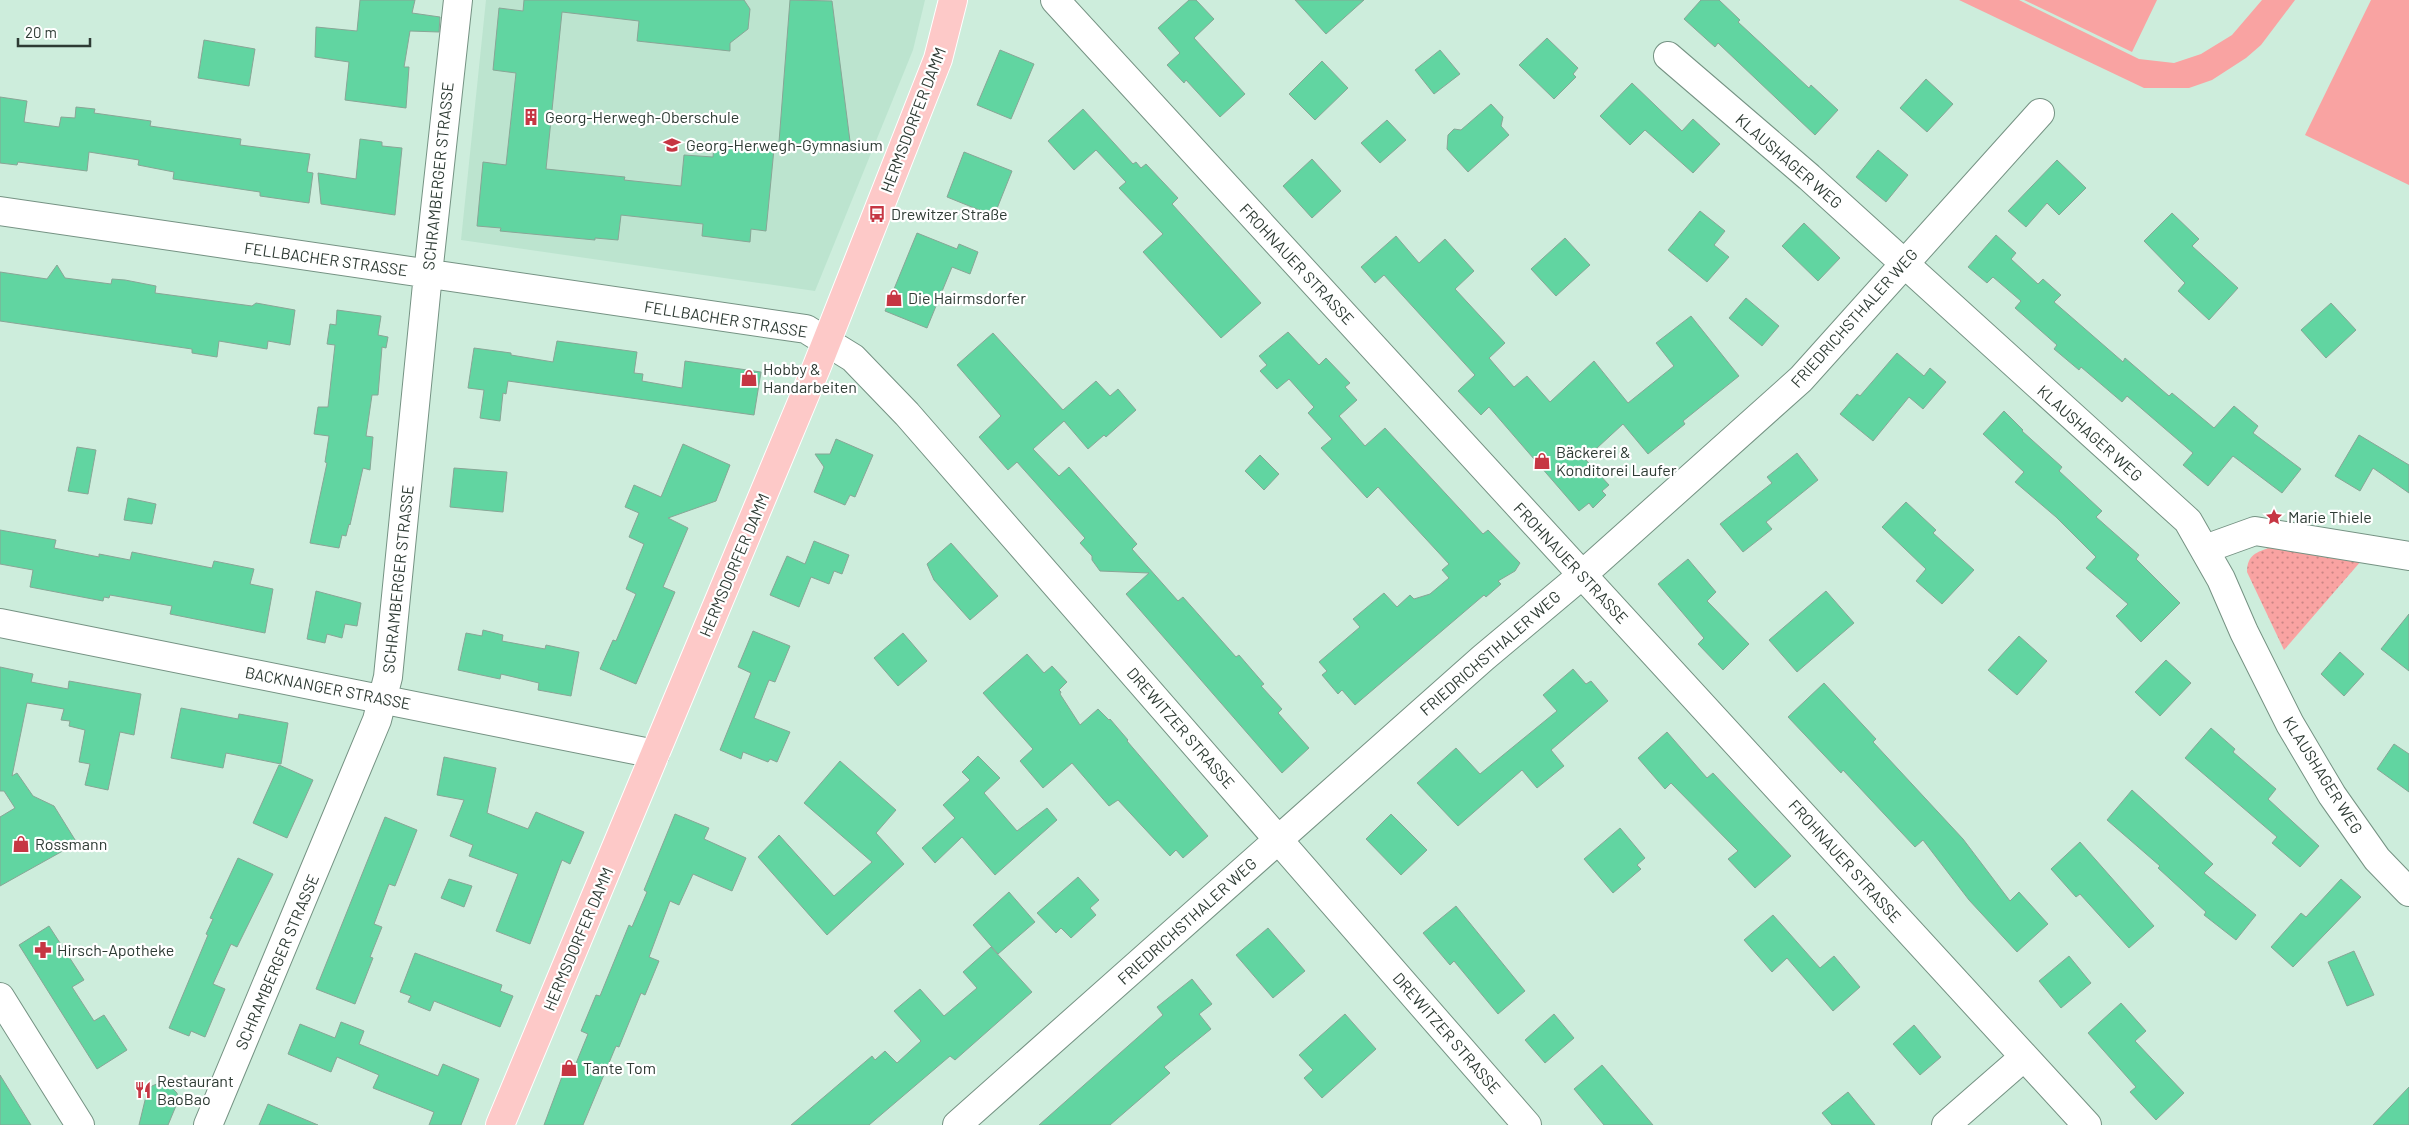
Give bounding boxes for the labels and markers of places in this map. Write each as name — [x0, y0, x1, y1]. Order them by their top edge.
building icon: Georg-Herwegh-Oberschule — [521, 107, 541, 127]
place label: Georg-Herwegh-Oberschule — [545, 107, 739, 126]
school or university icon: Georg-Herwegh-Gymnasium — [662, 135, 682, 155]
place label: Georg-Herwegh-Gymnasium — [686, 135, 883, 154]
bus stop icon: Drewitzer Straße — [867, 204, 887, 224]
place label: Drewitzer Straße — [891, 204, 1008, 223]
shop icon: Die Hairmsdorfer — [884, 288, 904, 308]
place label: Die Hairmsdorfer — [908, 288, 1026, 307]
place label: Hobby & Handarbeiten — [763, 359, 857, 396]
shop icon: Hobby & Handarbeiten — [739, 368, 759, 388]
place label: Bäckerei & Konditorei Laufer — [1556, 442, 1677, 479]
shop icon: Bäckerei & Konditorei Laufer — [1532, 451, 1552, 471]
place icon: Marie Thiele — [2264, 507, 2284, 527]
place label: Marie Thiele — [2288, 507, 2372, 526]
shop icon: Rossmann — [11, 834, 31, 854]
place label: Rossmann — [35, 834, 107, 853]
pharmacy icon: Hirsch-Apotheke — [33, 940, 53, 960]
place label: Hirsch-Apotheke — [57, 940, 174, 959]
shop icon: Tante Tom — [559, 1058, 579, 1078]
place label: Tante Tom — [583, 1058, 656, 1077]
place label: Restaurant BaoBao — [157, 1071, 234, 1108]
restaurant icon: Restaurant BaoBao — [133, 1080, 153, 1100]

